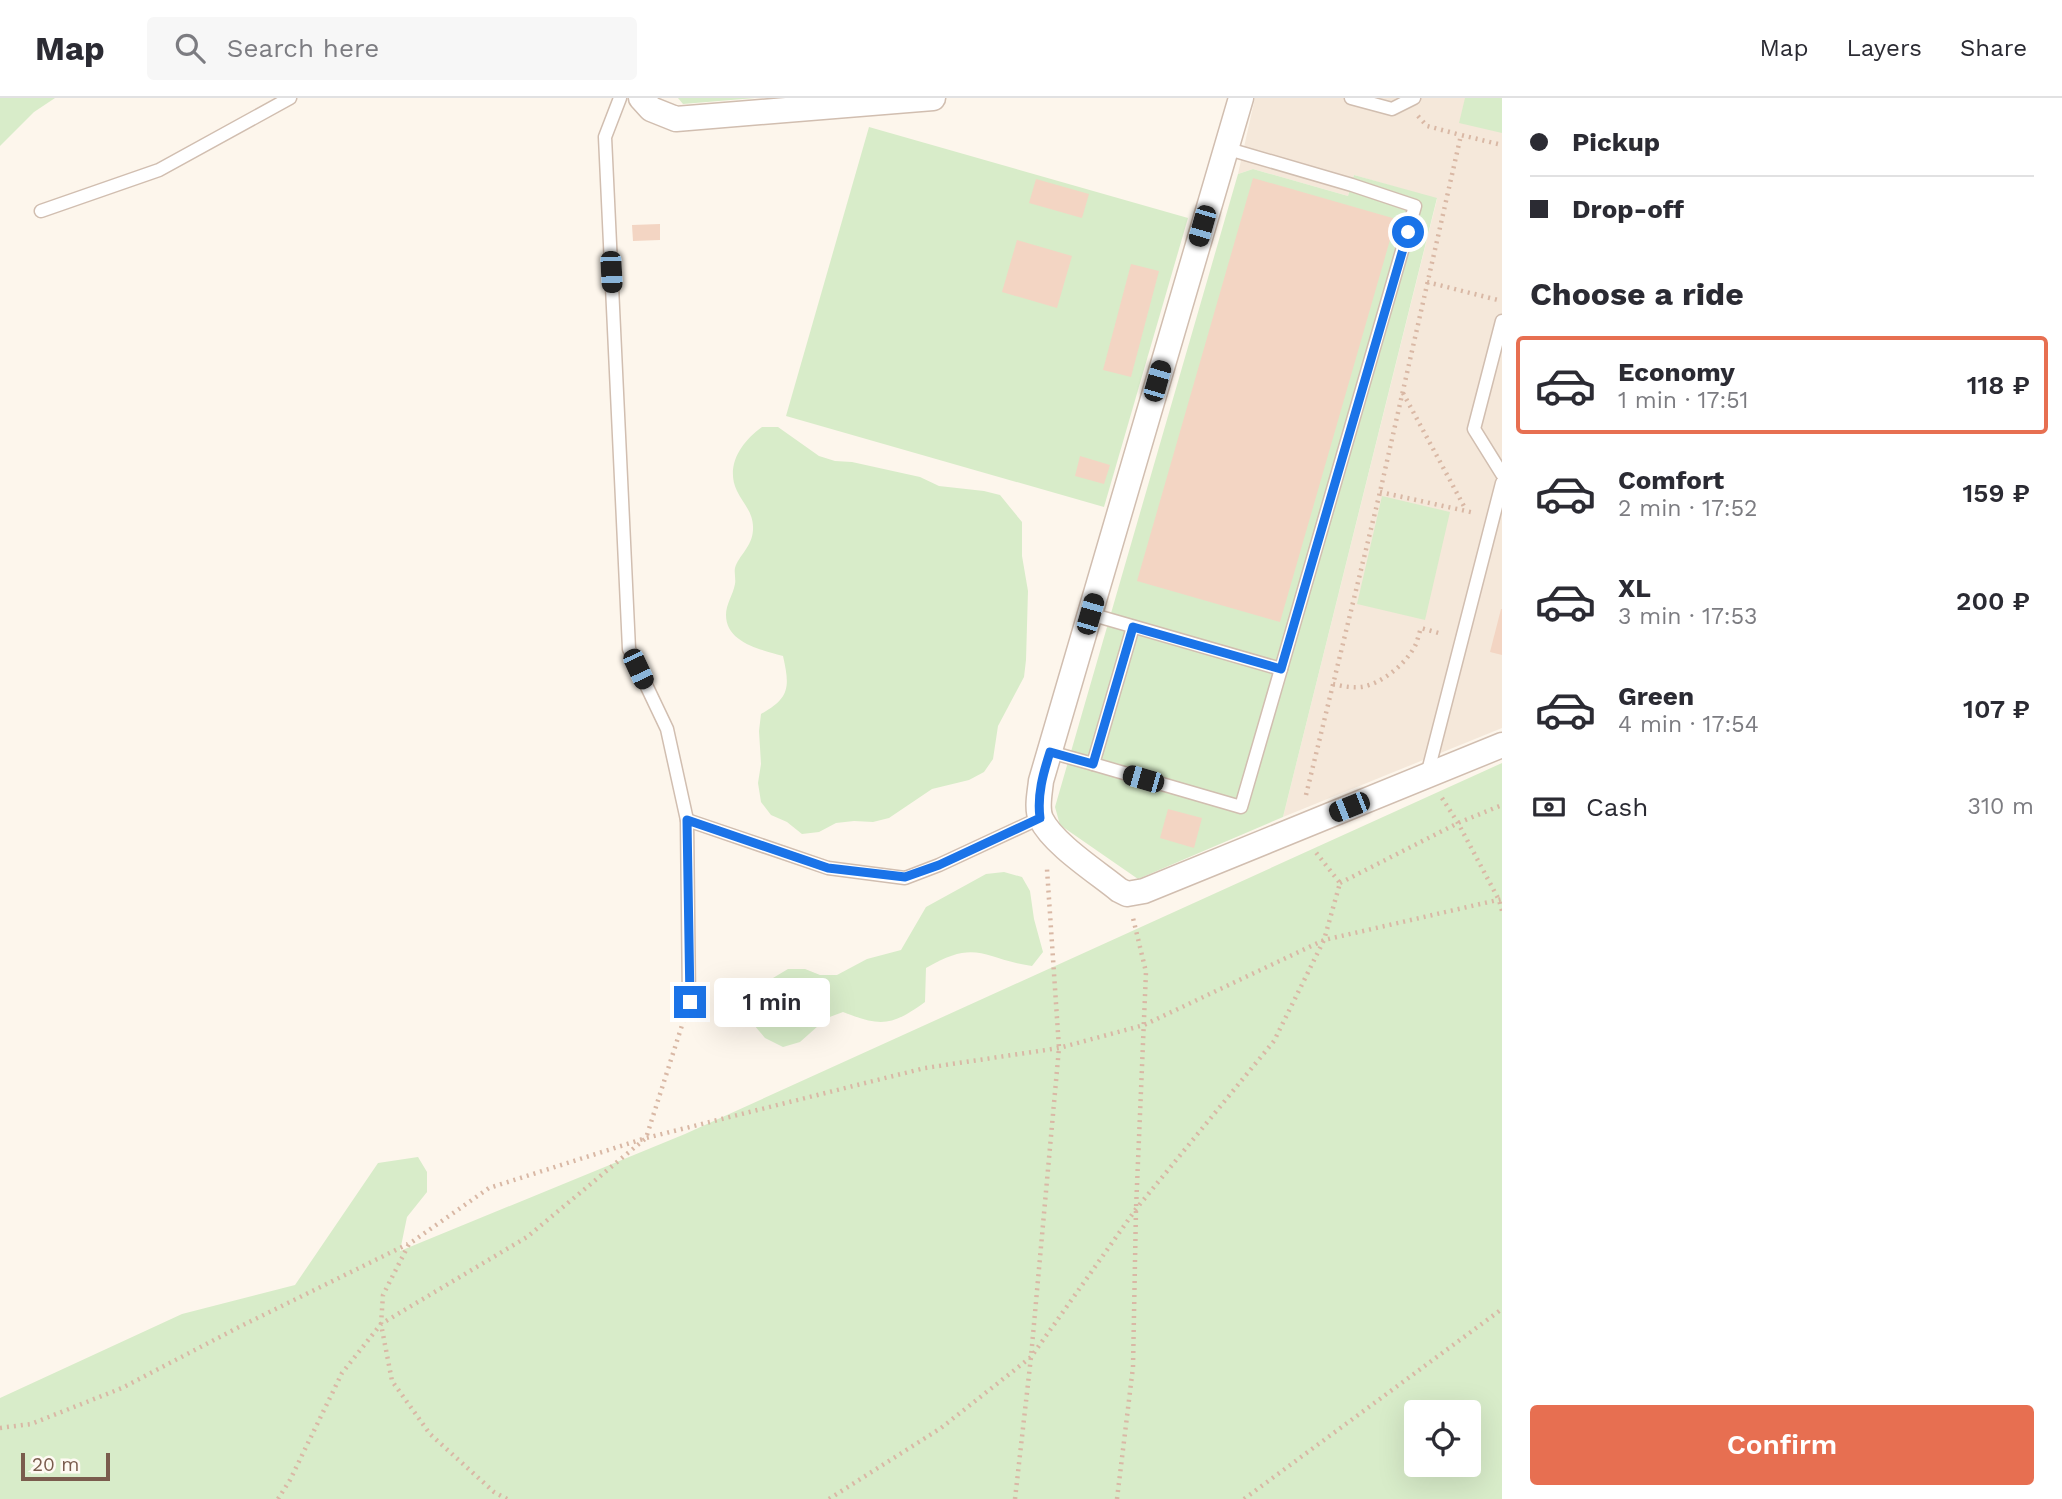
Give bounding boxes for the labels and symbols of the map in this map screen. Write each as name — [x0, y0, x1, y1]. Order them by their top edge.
car — [1187, 203, 1218, 249]
route start — [1392, 216, 1424, 248]
car — [600, 250, 623, 294]
car — [1142, 358, 1173, 404]
car — [1075, 591, 1106, 637]
car — [620, 646, 657, 692]
car — [1120, 763, 1167, 795]
car — [1326, 789, 1373, 825]
callout: 1 min — [714, 978, 830, 1026]
route end — [674, 986, 706, 1018]
scale bar — [21, 1450, 110, 1482]

